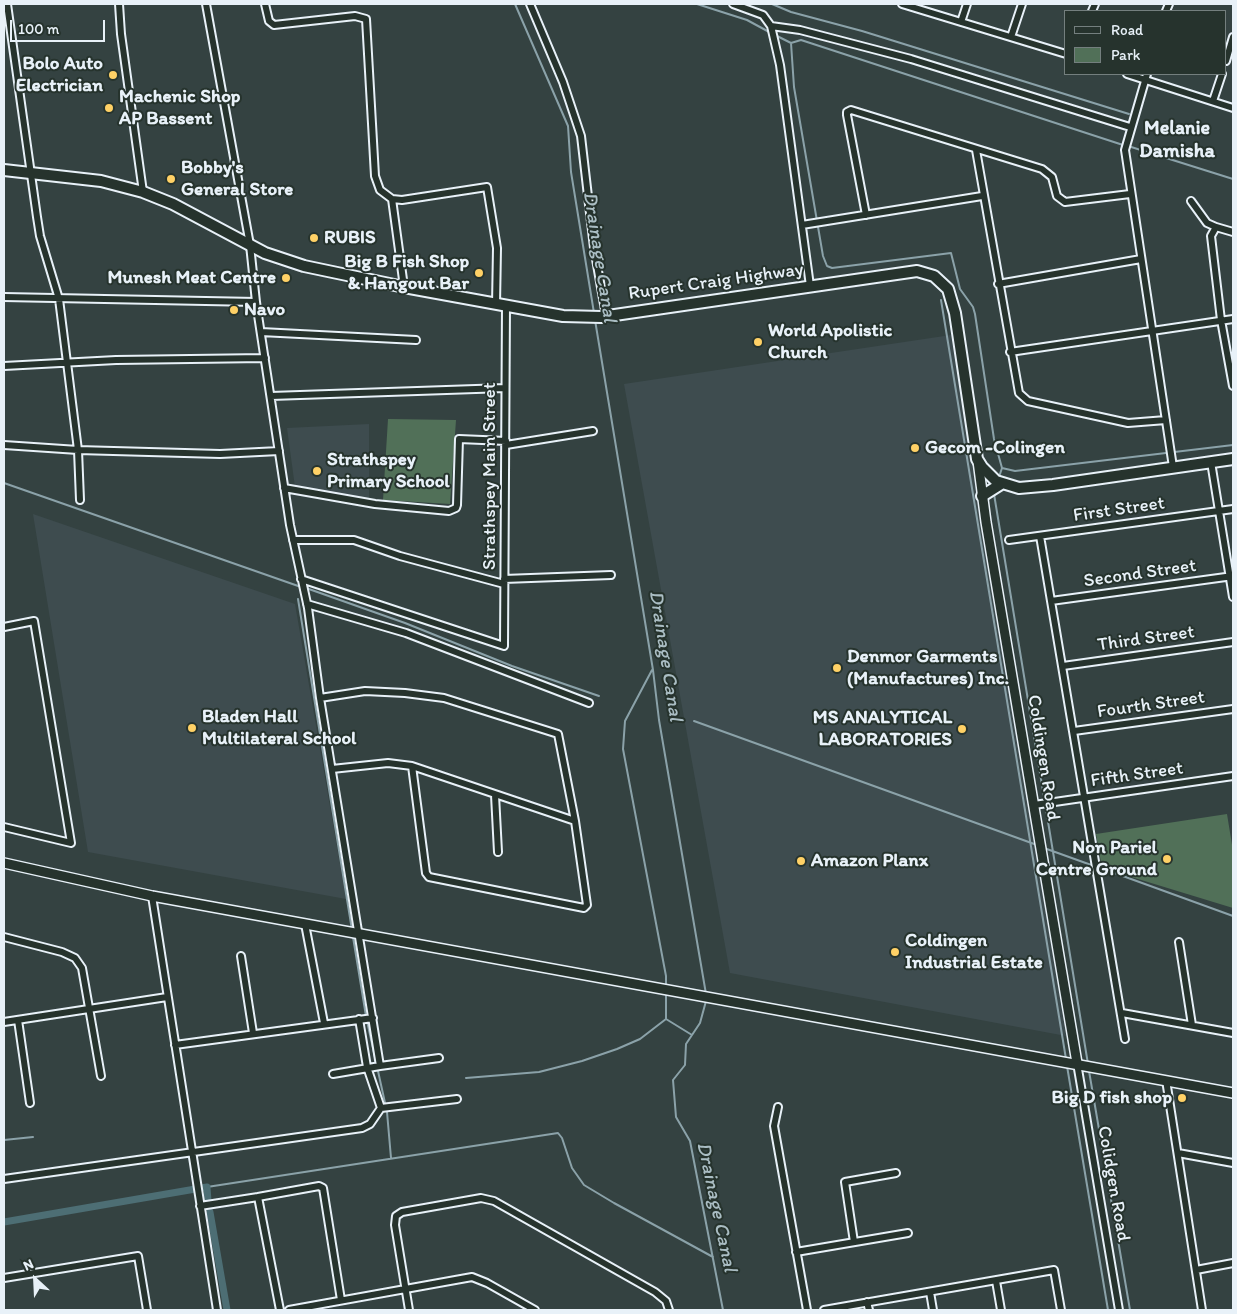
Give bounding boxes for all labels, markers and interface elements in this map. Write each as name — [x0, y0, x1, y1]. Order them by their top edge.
scale bar — [12, 10, 108, 42]
legend — [1064, 10, 1227, 75]
text: 100 m — [18, 20, 59, 38]
text: Road — [1111, 21, 1143, 39]
text: Park — [1111, 46, 1141, 64]
place label: Bolo Auto Electrician — [16, 53, 103, 97]
marker: Bolo Auto Electrician — [107, 69, 119, 81]
place label: Machenic Shop AP Bassent — [119, 86, 240, 130]
marker: Machenic Shop AP Bassent — [103, 102, 115, 114]
district label: Melanie Damisha — [1139, 117, 1215, 164]
place label: Bobby's General Store — [181, 157, 293, 201]
marker: Bobby's General Store — [165, 173, 177, 185]
water label: Drainage Canal — [577, 190, 621, 324]
place label: RUBIS — [324, 227, 376, 249]
marker: RUBIS — [308, 232, 320, 244]
place label: Big B Fish Shop & Hangout Bar — [344, 251, 469, 295]
street label: Rupert Craig Highway — [627, 258, 805, 306]
place label: Munesh Meat Centre — [108, 267, 276, 289]
marker: Big B Fish Shop & Hangout Bar — [473, 267, 485, 279]
marker: Munesh Meat Centre — [280, 272, 292, 284]
place label: Navo — [244, 299, 285, 321]
marker: Navo — [228, 304, 240, 316]
place label: World Apolistic Church — [768, 320, 892, 364]
marker: World Apolistic Church — [752, 336, 764, 348]
street label: Strathspey Main Street — [479, 382, 501, 570]
place label: Gecom -Colingen — [925, 437, 1065, 459]
marker: Gecom -Colingen — [909, 442, 921, 454]
place label: Strathspey Primary School — [327, 449, 450, 493]
marker: Strathspey Primary School — [311, 465, 323, 477]
street label: First Street — [1072, 492, 1166, 528]
street label: Second Street — [1082, 555, 1198, 593]
water label: Drainage Canal — [643, 589, 687, 723]
street label: Third Street — [1096, 621, 1196, 657]
place label: Denmor Garments (Manufactures) Inc. — [847, 646, 1009, 690]
marker: Denmor Garments (Manufactures) Inc. — [831, 662, 843, 674]
street label: Fourth Street — [1096, 686, 1206, 724]
street label: Coldingen Road — [1022, 693, 1064, 823]
place label: Bladen Hall Multilateral School — [202, 706, 356, 750]
place label: MS ANALYTICAL LABORATORIES — [813, 707, 952, 751]
marker: Bladen Hall Multilateral School — [186, 722, 198, 734]
marker: MS ANALYTICAL LABORATORIES — [956, 723, 968, 735]
street label: Fifth Street — [1089, 757, 1185, 793]
place label: Non Pariel Centre Ground — [1036, 837, 1157, 881]
place label: Amazon Planx — [811, 850, 928, 872]
marker: Non Pariel Centre Ground — [1161, 853, 1173, 865]
marker: Amazon Planx — [795, 855, 807, 867]
place label: Coldingen Industrial Estate — [905, 930, 1043, 974]
marker: Coldingen Industrial Estate — [889, 946, 901, 958]
place label: Big D fish shop — [1052, 1087, 1172, 1109]
marker: Big D fish shop — [1176, 1092, 1188, 1104]
street label: Colidgen Road — [1092, 1124, 1134, 1244]
water label: Drainage Canal — [691, 1140, 741, 1274]
north arrow — [10, 1254, 60, 1304]
text: N — [21, 1255, 36, 1275]

